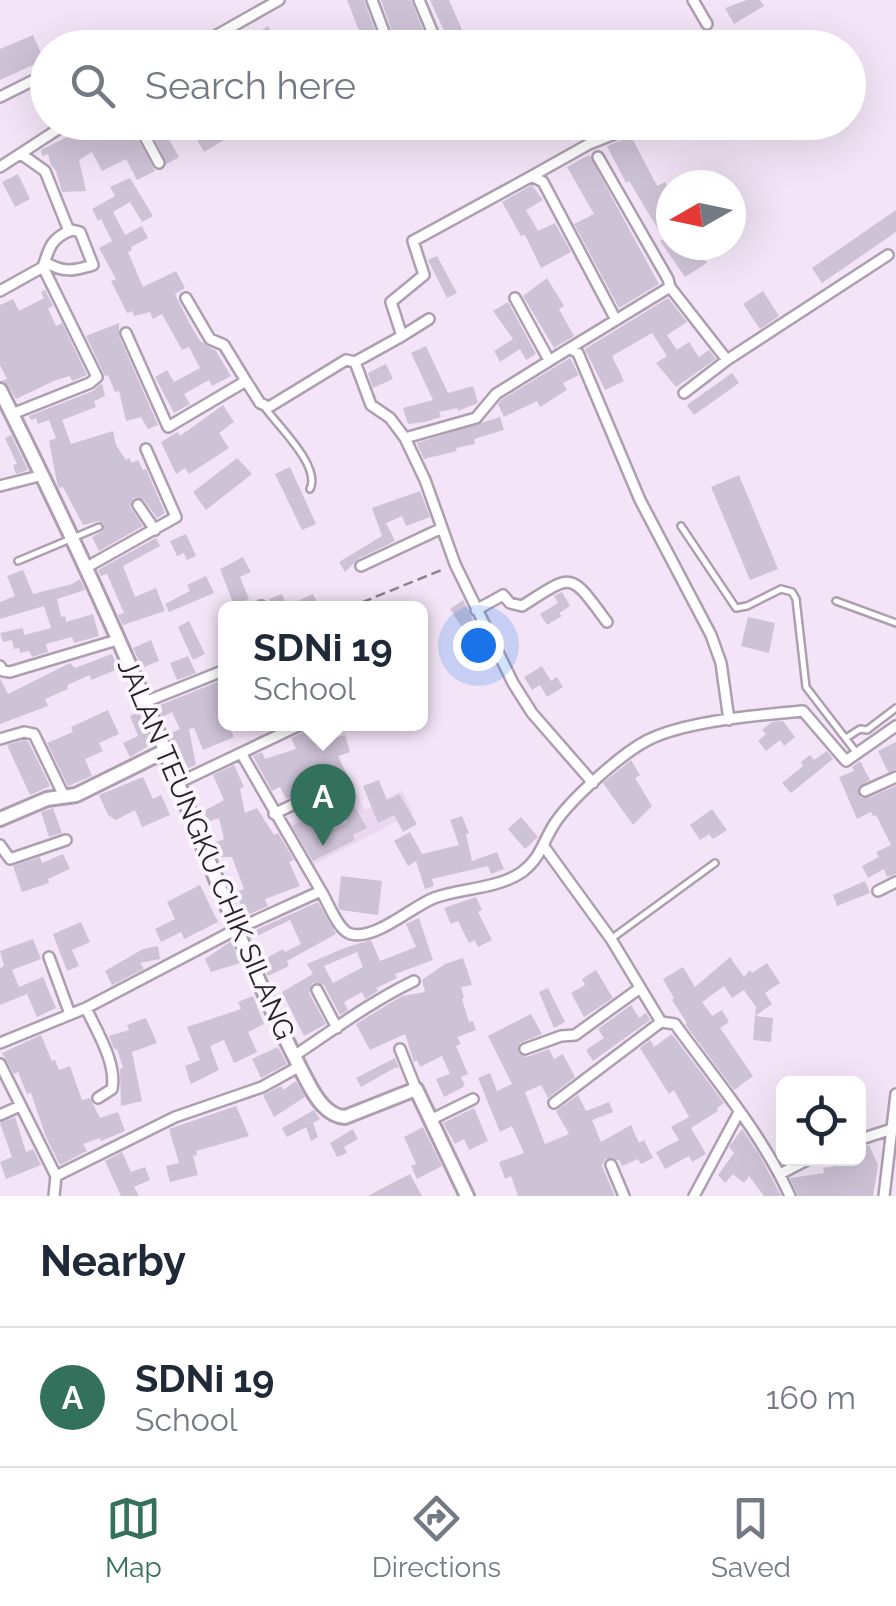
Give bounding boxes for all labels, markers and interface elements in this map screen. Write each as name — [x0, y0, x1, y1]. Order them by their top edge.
search box — [30, 30, 866, 140]
icon: search — [65, 58, 120, 113]
text: Search here — [145, 63, 356, 108]
north arrow — [656, 170, 746, 260]
popup — [218, 601, 428, 731]
your location — [453, 620, 504, 671]
text: SDNi 19 — [253, 625, 393, 670]
street label: JALAN TEUNGKU CHIK SILANG — [111, 653, 301, 1045]
text: School — [253, 670, 356, 707]
pin: A — [290, 764, 356, 846]
map controls — [776, 1076, 866, 1166]
button: locate — [776, 1076, 866, 1166]
text: Nearby — [40, 1237, 186, 1286]
text: SDNi 19 — [135, 1356, 274, 1401]
text: A — [62, 1379, 83, 1416]
text: 160 m — [766, 1379, 856, 1416]
text: School — [135, 1401, 237, 1438]
tab: Map — [105, 1491, 162, 1584]
tab: Directions — [372, 1491, 501, 1584]
tab: Saved — [711, 1491, 791, 1584]

